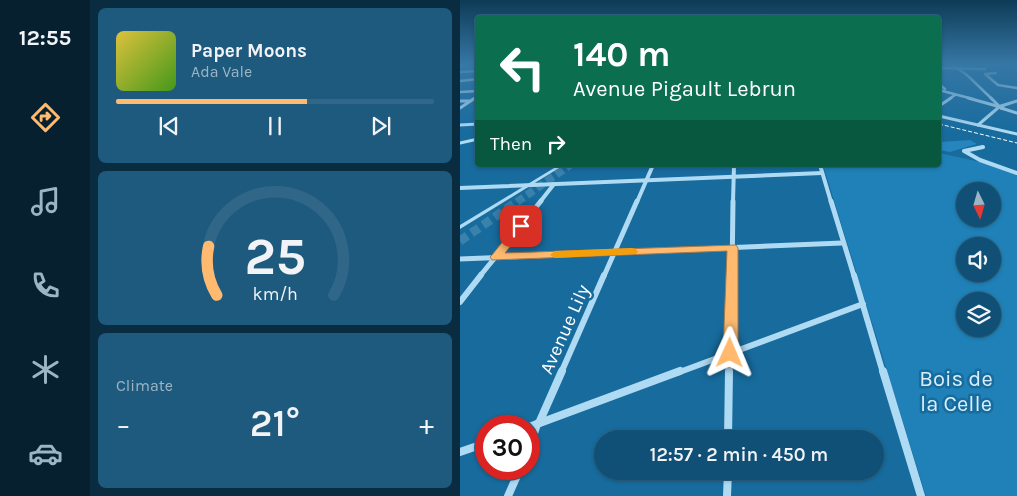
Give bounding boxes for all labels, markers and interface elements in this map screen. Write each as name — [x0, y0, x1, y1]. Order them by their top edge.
text: 12:55 — [19, 25, 71, 51]
text: 140 m — [573, 34, 671, 75]
icon: left — [490, 35, 555, 100]
text: Paper Moons — [191, 40, 307, 62]
text: Ada Vale — [191, 62, 252, 81]
text: Avenue Pigault Lebrun — [573, 76, 796, 102]
icon: directions — [28, 100, 63, 135]
icon: previous — [155, 112, 183, 140]
icon: pause — [261, 112, 289, 140]
icon: next — [367, 112, 395, 140]
icon: right — [542, 130, 570, 158]
text: Then — [490, 133, 532, 155]
north arrow — [956, 182, 1001, 228]
map controls — [956, 182, 1001, 337]
icon: music — [28, 184, 63, 219]
pin — [500, 205, 542, 247]
icon: arrive — [507, 212, 535, 240]
text: 25 — [244, 226, 306, 287]
button: sound — [956, 237, 1001, 282]
icon: phone — [28, 268, 63, 303]
street label: Avenue Lily — [535, 281, 594, 378]
text: km/h — [252, 284, 298, 305]
button: layers — [956, 292, 1001, 337]
position arrow — [703, 326, 755, 378]
icon: climate — [28, 352, 63, 387]
park label: Bois de la Celle — [919, 366, 993, 417]
text: Climate — [116, 376, 173, 395]
text: 21° — [250, 401, 300, 446]
text: − — [116, 408, 131, 441]
text: + — [419, 408, 434, 441]
speed limit sign: 30 — [475, 415, 540, 480]
icon: car — [28, 436, 63, 471]
text: 12:57 · 2 min · 450 m — [650, 444, 828, 466]

